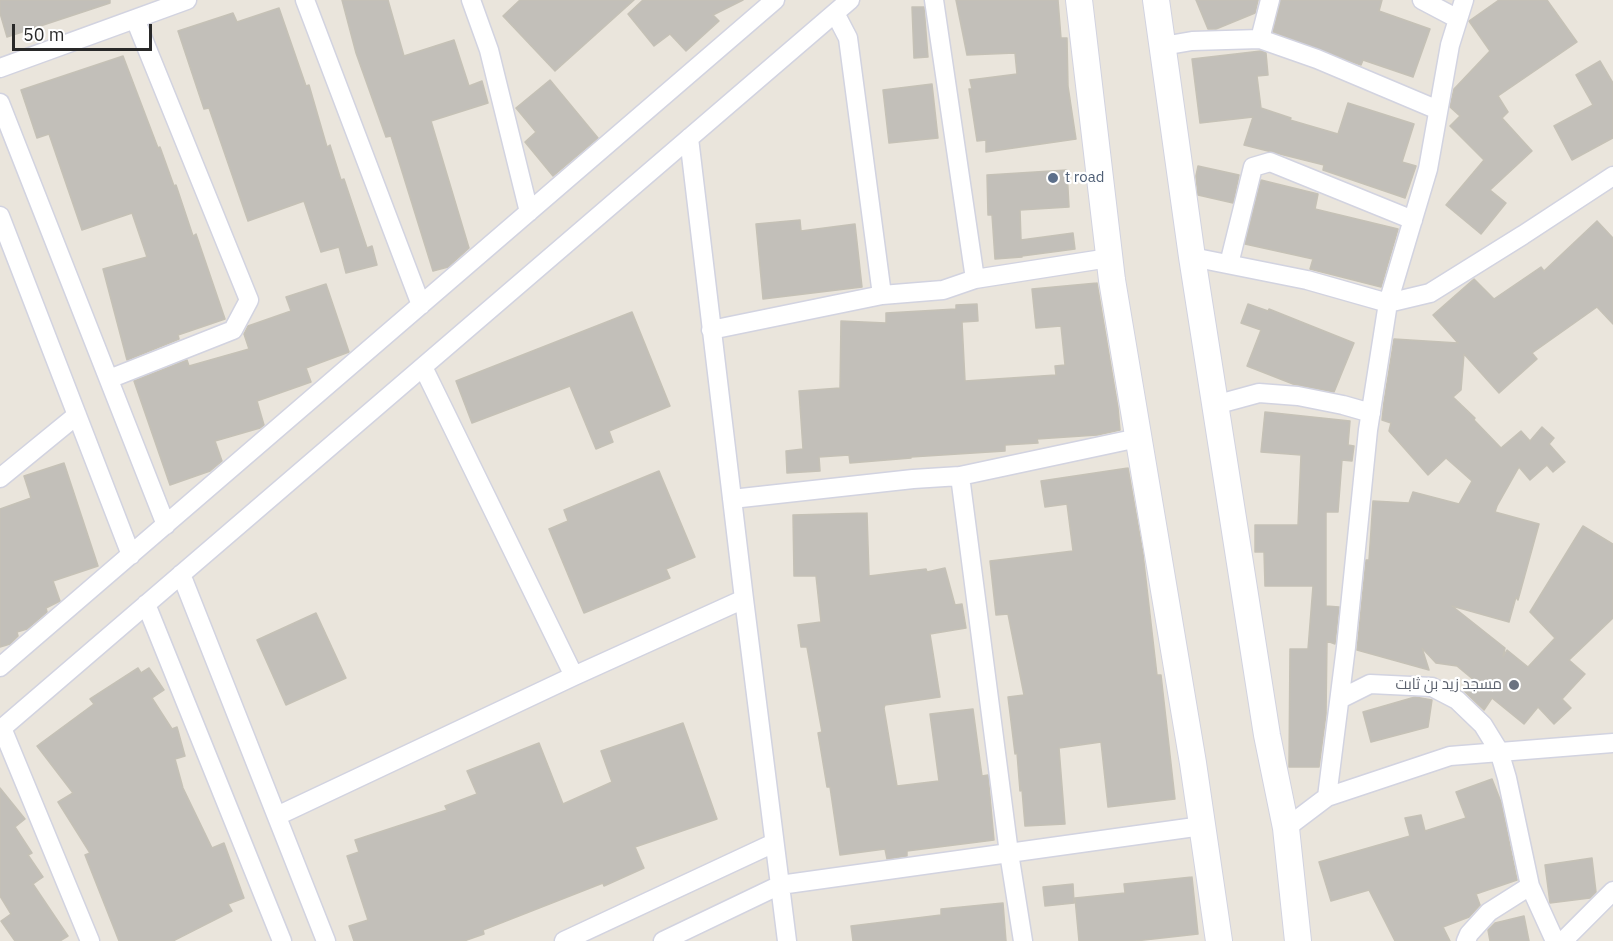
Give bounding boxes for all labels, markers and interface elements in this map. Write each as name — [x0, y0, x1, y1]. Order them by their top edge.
scale bar — [15, 12, 154, 50]
text: 50 m — [23, 23, 65, 46]
place label: t road — [1065, 169, 1104, 187]
marker: t road — [1046, 171, 1060, 185]
place label: مسجد زيد بن ثابت — [1395, 676, 1502, 694]
marker: مسجد زيد بن ثابت — [1507, 678, 1521, 692]

